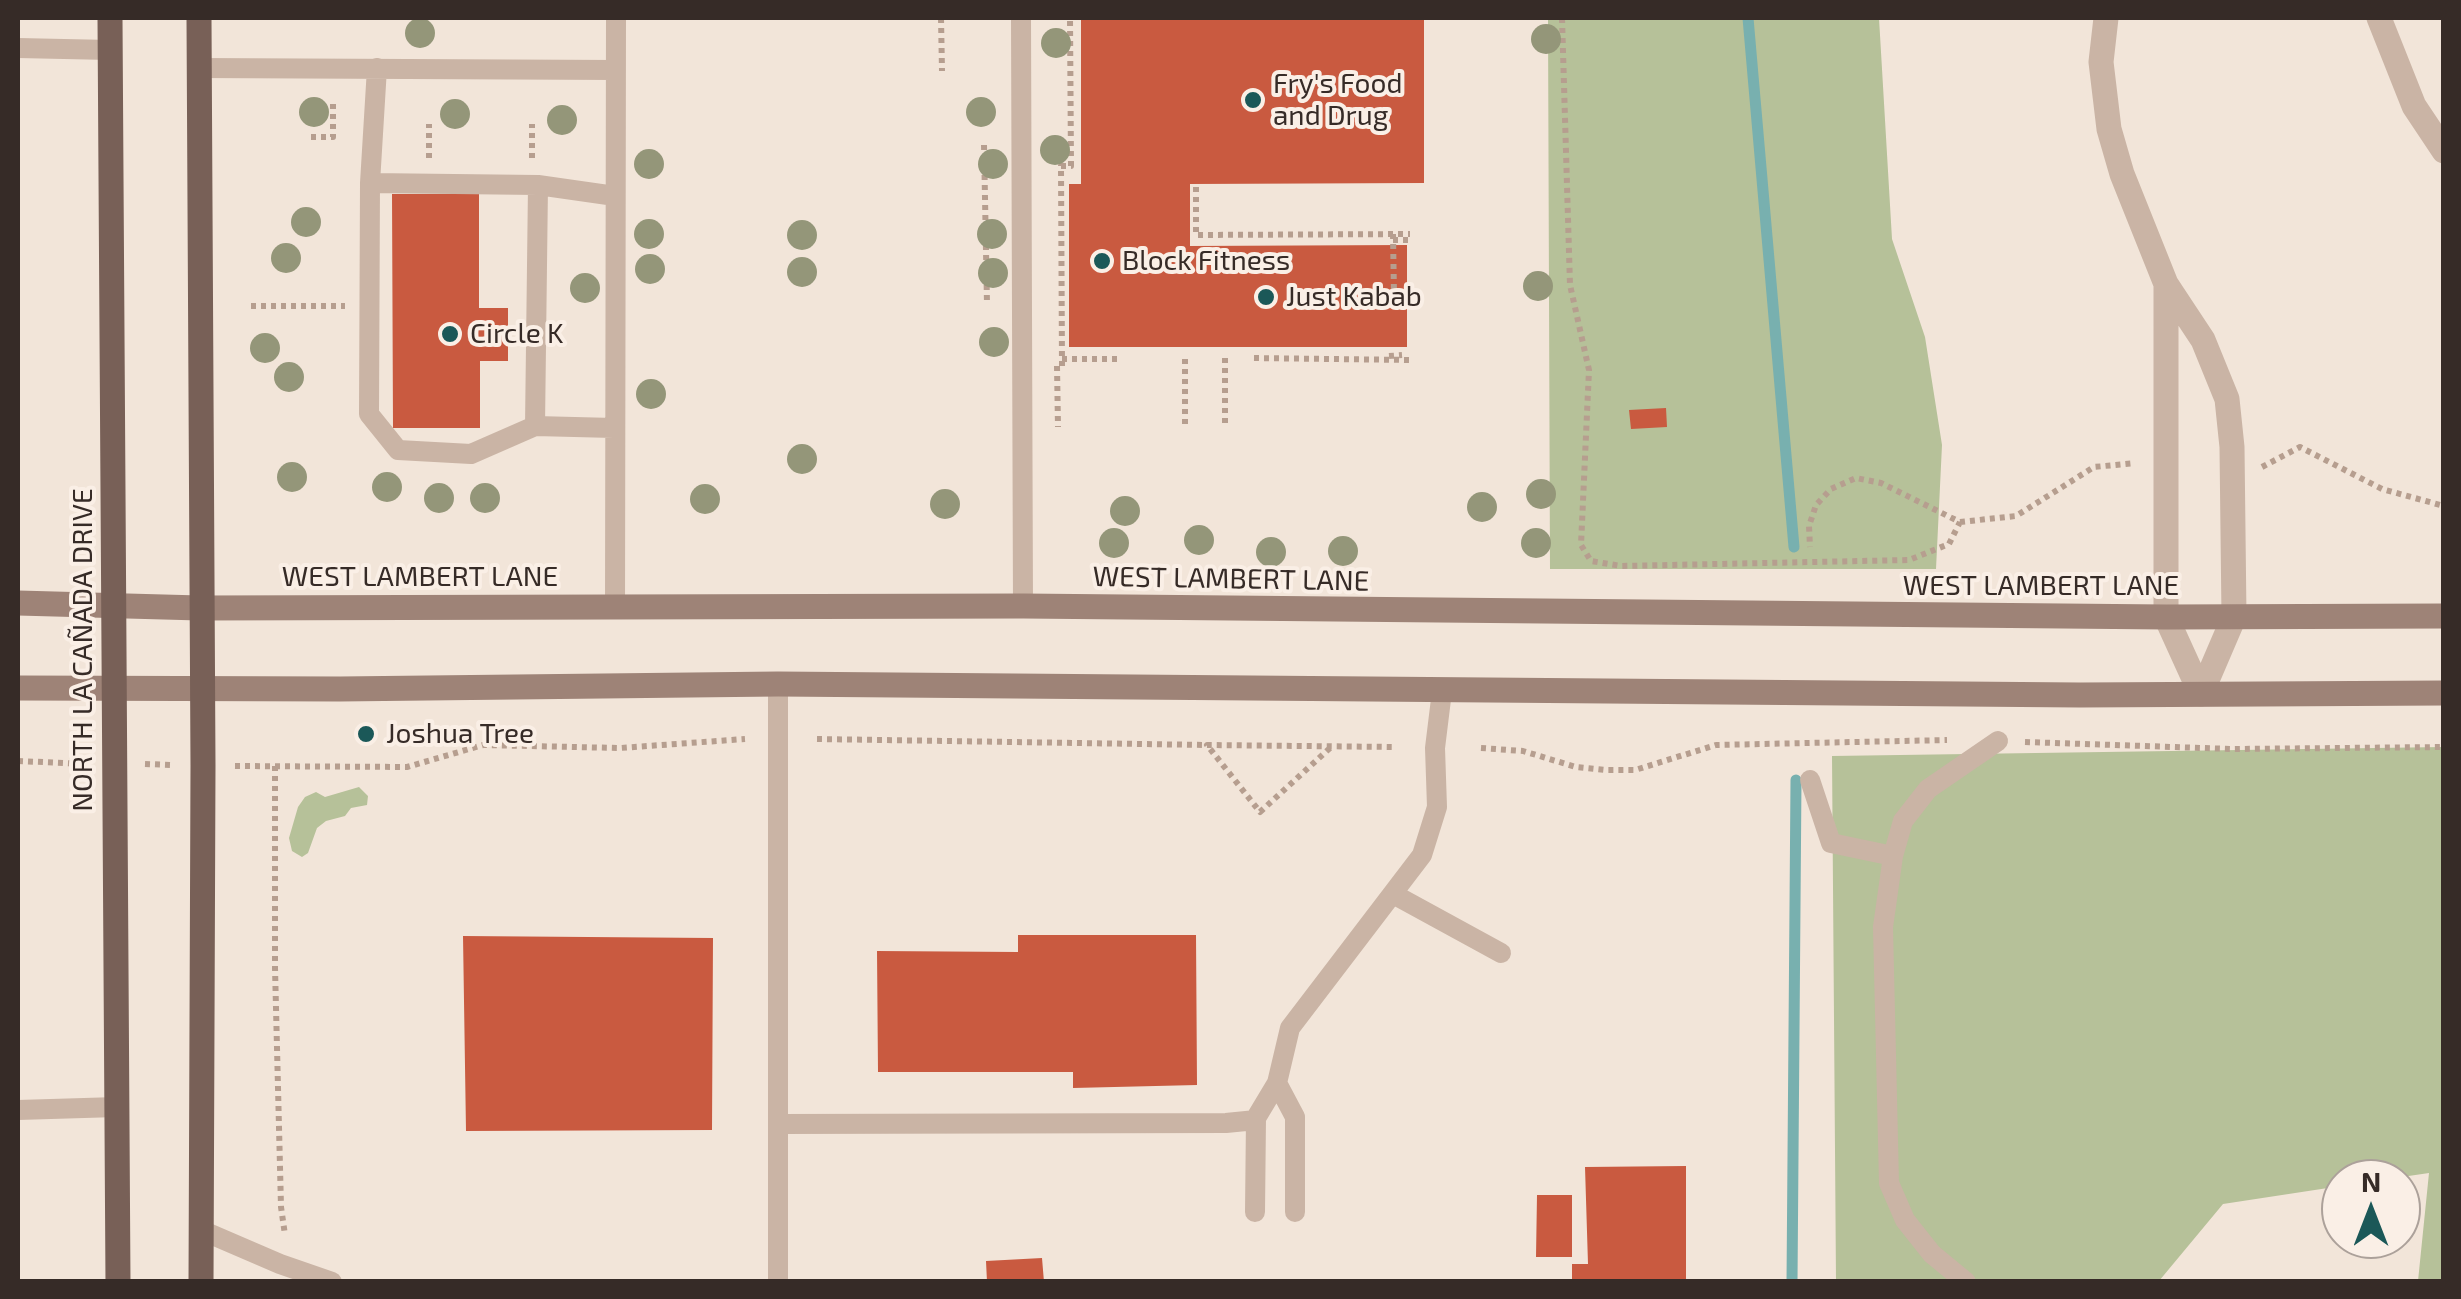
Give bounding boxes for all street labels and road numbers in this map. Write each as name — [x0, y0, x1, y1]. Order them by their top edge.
street label: NORTH LA CAÑADA DRIVE — [66, 488, 100, 812]
street label: WEST LAMBERT LANE — [282, 560, 558, 594]
street label: WEST LAMBERT LANE — [1092, 560, 1370, 598]
street label: WEST LAMBERT LANE — [1903, 569, 2179, 603]

